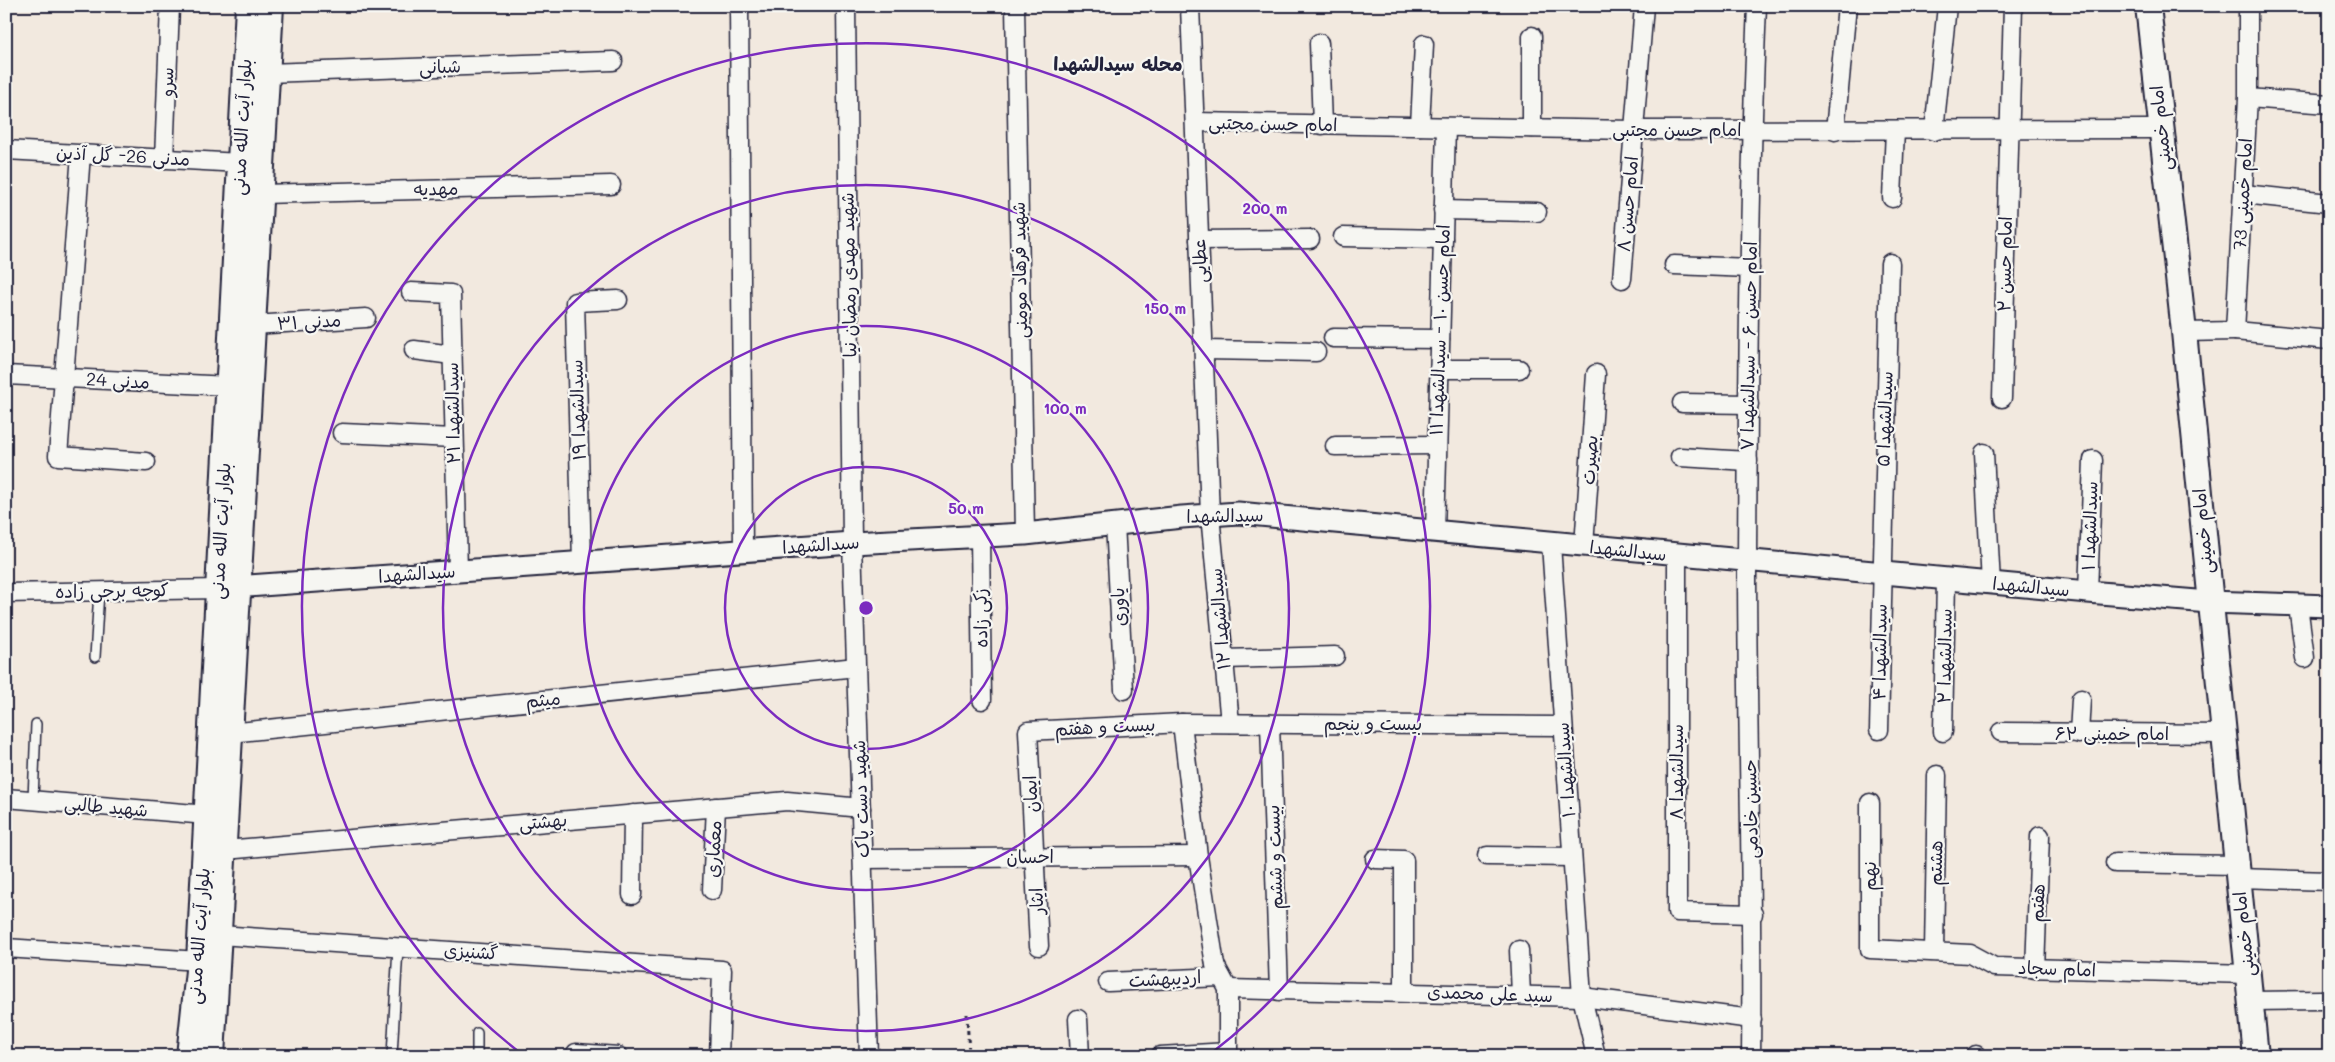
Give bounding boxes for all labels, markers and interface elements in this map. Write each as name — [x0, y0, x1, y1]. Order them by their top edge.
district label: محله سیدالشهدا — [1053, 51, 1183, 76]
street label: شبانی — [419, 53, 461, 79]
street label: بلوار آیت الله مدنی — [225, 58, 257, 196]
street label: سرو — [153, 67, 179, 98]
street label: امام خمینی — [2144, 84, 2179, 172]
street label: امام حسن مجتبی — [1208, 110, 1338, 139]
street label: امام حسن مجتبی — [1612, 117, 1742, 144]
street label: امام خمینی 73 — [2227, 137, 2260, 251]
street label: مدنی 26- گل آذین — [55, 140, 191, 170]
street label: امام حسن ۸ — [1611, 155, 1646, 253]
street label: مهدیه — [413, 176, 459, 200]
street label: شهید مهدی رمضان نیا — [835, 192, 861, 358]
text: 200 m — [1243, 198, 1288, 218]
street label: شهید فرهاد مومنی — [1006, 201, 1032, 339]
street label: امام حسن ۲ — [1991, 216, 2020, 312]
street label: امام حسن ۱۰ - سیدالشهدا ۱۱ — [1423, 224, 1458, 436]
street label: عطایی — [1186, 239, 1212, 283]
street label: امام حسن ۶ - سیدالشهدا ۷ — [1734, 241, 1765, 451]
text: 150 m — [1144, 298, 1186, 318]
street label: مدنی ۳۱ — [276, 307, 342, 335]
street label: سیدالشهدا ۱۹ — [563, 359, 591, 461]
street label: سیدالشهدا ۲۱ — [439, 362, 465, 464]
street label: مدنی 24 — [86, 366, 151, 394]
street label: سیدالشهدا ۵ — [1870, 371, 1898, 467]
text: 100 m — [1043, 398, 1087, 418]
street label: بصیرت — [1575, 434, 1603, 486]
street label: بلوار آیت الله مدنی — [204, 462, 236, 600]
street label: سیدالشهدا ۱ — [2075, 481, 2103, 571]
street label: امام خمینی — [2186, 487, 2221, 575]
text: 50 m — [948, 498, 984, 518]
street label: سیدالشهدا — [1186, 502, 1264, 528]
street label: سیدالشهدا — [781, 529, 860, 559]
street label: سیدالشهدا — [1588, 534, 1668, 566]
street label: سیدالشهدا — [377, 558, 456, 588]
street label: سیدالشهدا ۱۲ — [1203, 567, 1235, 671]
street label: سیدالشهدا — [1991, 571, 2071, 601]
street label: کوچه برجى زاده — [55, 577, 169, 604]
street label: یاوری — [1105, 587, 1131, 627]
street label: زکی زاده — [967, 588, 993, 648]
centre of rings — [857, 599, 875, 617]
street label: سیدالشهدا ۴ — [1866, 603, 1892, 701]
street label: سیدالشهدا ۲ — [1931, 608, 1957, 704]
street label: میثم — [524, 685, 562, 716]
street label: بیست و هفتم — [1054, 711, 1156, 744]
street label: بیست و پنجم — [1324, 711, 1422, 738]
street label: امام خمینی ۶۲ — [2055, 721, 2169, 748]
street label: سیدالشهدا ۱۰ — [1550, 722, 1580, 819]
street label: سیدالشهدا ۸ — [1664, 724, 1688, 820]
street label: شهید دست پاک — [846, 740, 875, 859]
street label: حسین خادمی — [1737, 759, 1763, 859]
street label: ایمان — [1017, 775, 1043, 813]
street label: شهید طالبی — [63, 790, 149, 822]
street label: بیست و ششم — [1260, 804, 1291, 910]
street label: بهشتی — [518, 807, 568, 835]
street label: معماری — [700, 820, 726, 878]
street label: هشتم — [1923, 840, 1950, 886]
street label: احسان — [1006, 844, 1054, 868]
street label: نهم — [1857, 861, 1884, 891]
street label: بلوار آیت الله مدنی — [181, 867, 215, 1005]
street label: هفتم — [2024, 883, 2053, 923]
street label: ایثار — [1023, 887, 1049, 917]
street label: امام خمینی — [2227, 890, 2262, 978]
street label: گشنیزی — [443, 937, 499, 965]
street label: امام سجاد — [2017, 955, 2097, 984]
street label: اردیبهشت — [1128, 964, 1202, 992]
street label: سید علی محمدی — [1427, 979, 1553, 1007]

